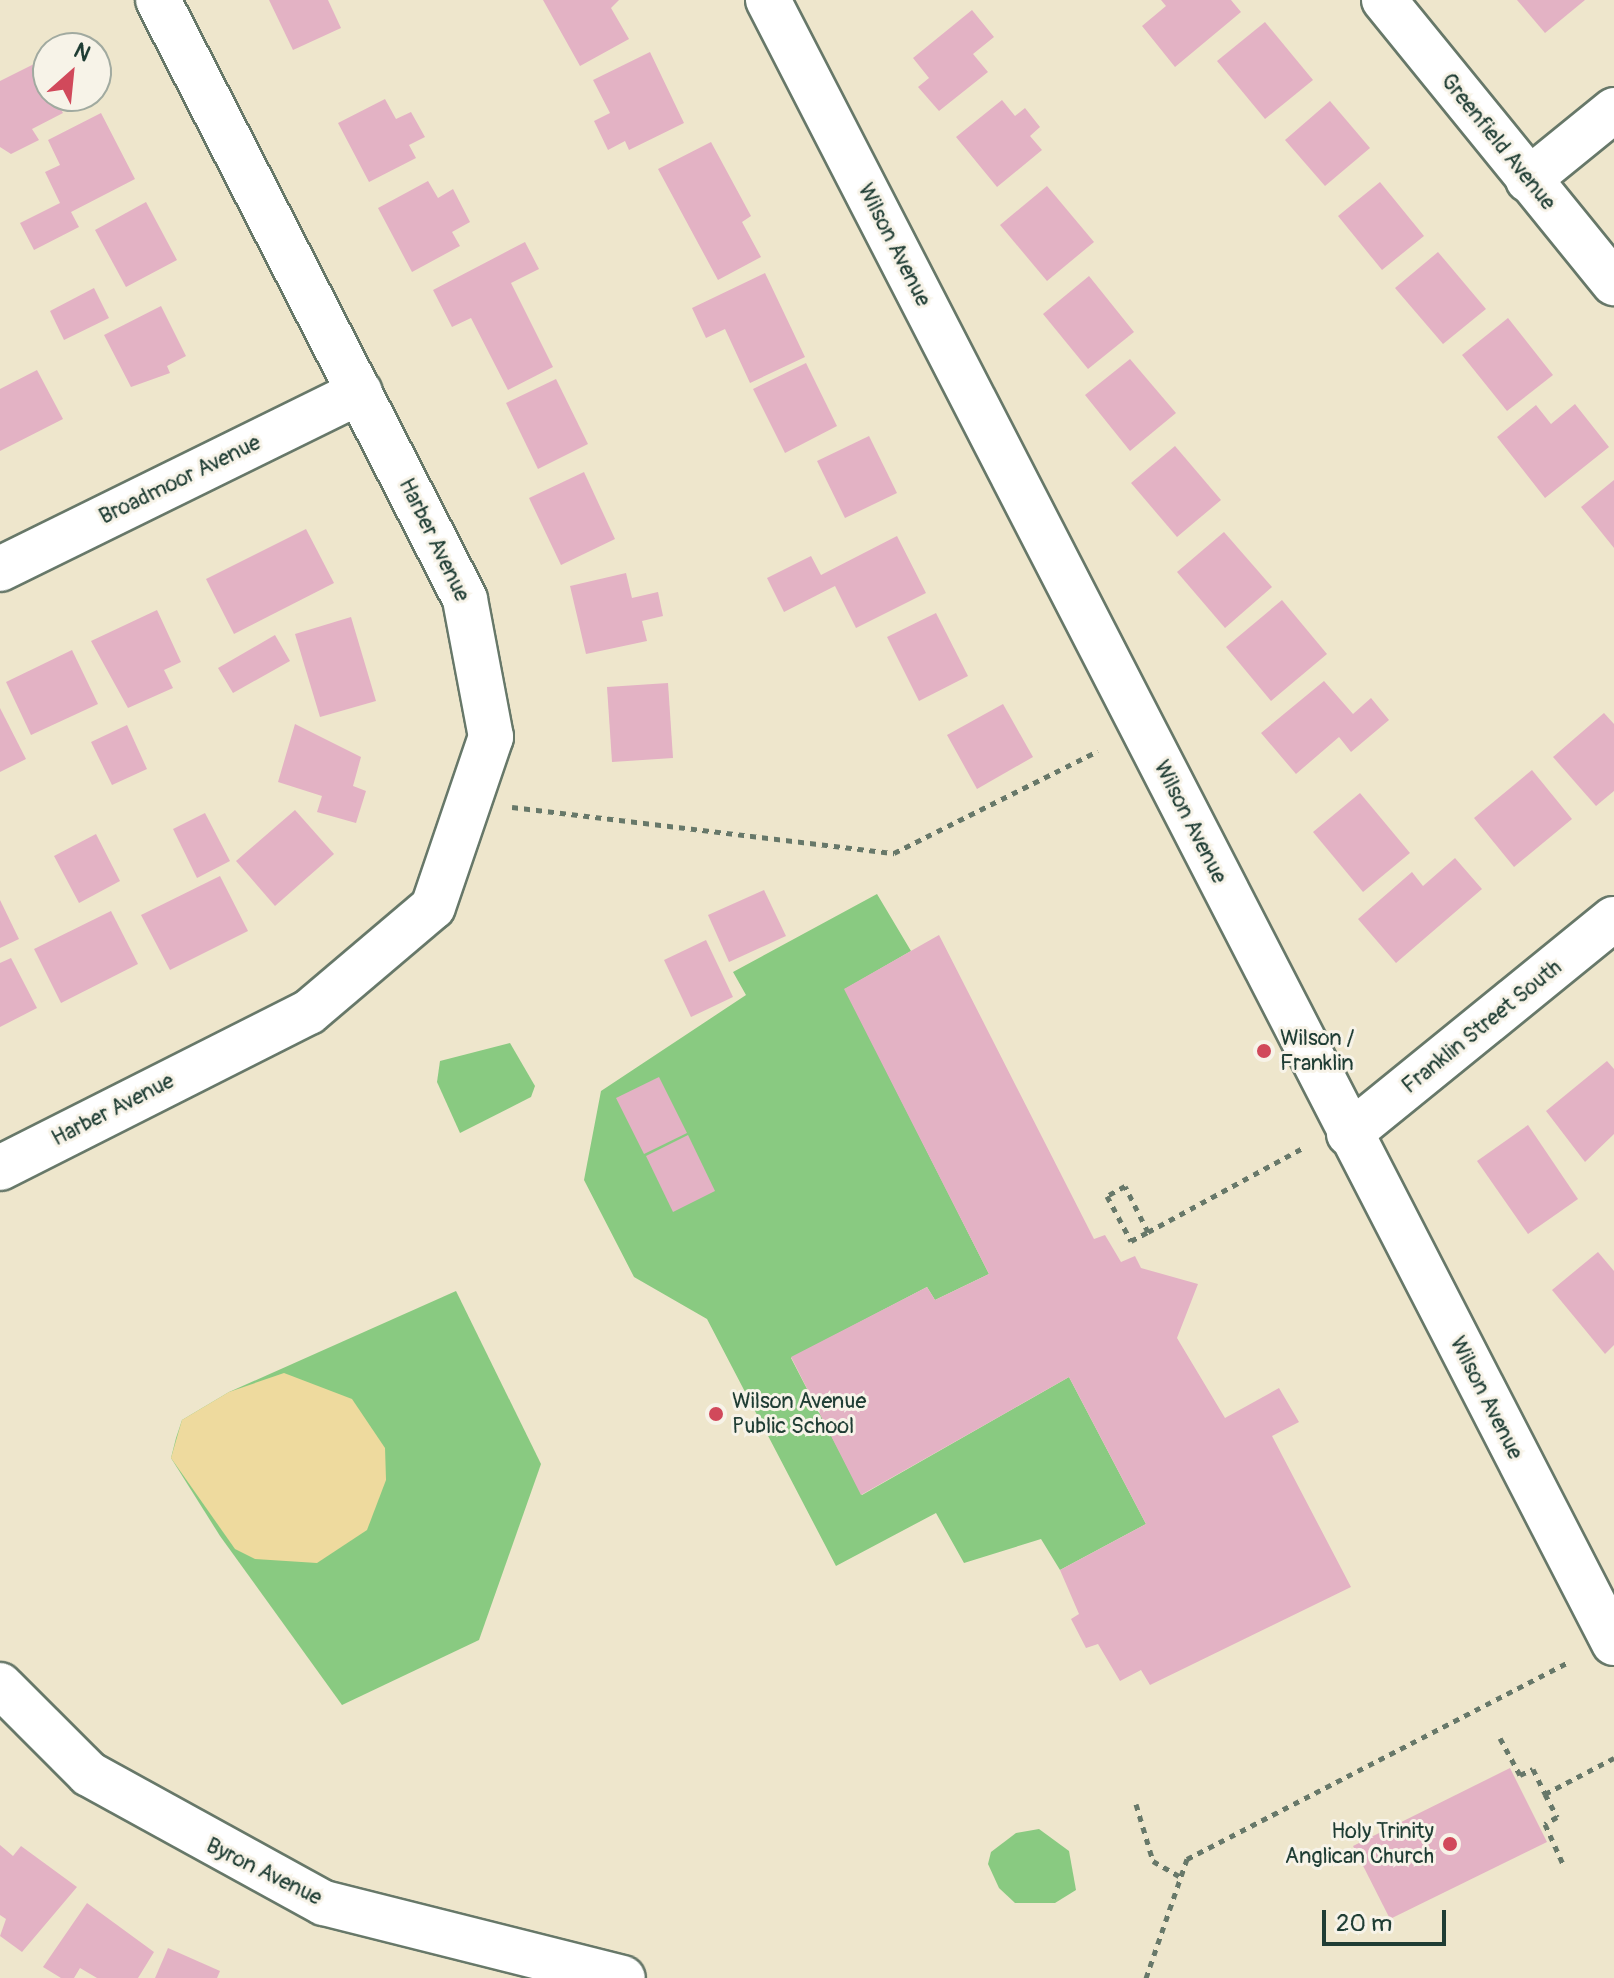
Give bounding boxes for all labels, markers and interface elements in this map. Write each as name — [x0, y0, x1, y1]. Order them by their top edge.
north arrow — [32, 32, 112, 112]
text: N — [69, 37, 95, 68]
street label: Greenfield Avenue — [1435, 68, 1561, 216]
street label: Wilson Avenue — [852, 179, 936, 311]
street label: Broadmoor Avenue — [95, 430, 265, 530]
street label: Harber Avenue — [393, 474, 475, 606]
street label: Wilson Avenue — [1148, 756, 1232, 888]
street label: Franklin Street South — [1397, 955, 1567, 1099]
place label: Wilson / Franklin — [1280, 1025, 1354, 1076]
marker: Wilson / Franklin — [1255, 1042, 1273, 1060]
street label: Harber Avenue — [47, 1068, 179, 1152]
street label: Wilson Avenue — [1444, 1332, 1528, 1464]
place label: Wilson Avenue Public School — [732, 1388, 866, 1440]
marker: Wilson Avenue Public School — [707, 1405, 725, 1423]
place label: Holy Trinity Anglican Church — [1285, 1818, 1434, 1870]
street label: Byron Avenue — [202, 1833, 326, 1911]
marker: Holy Trinity Anglican Church — [1441, 1835, 1459, 1853]
scale bar — [1326, 1894, 1450, 1944]
text: 20 m — [1336, 1909, 1392, 1938]

